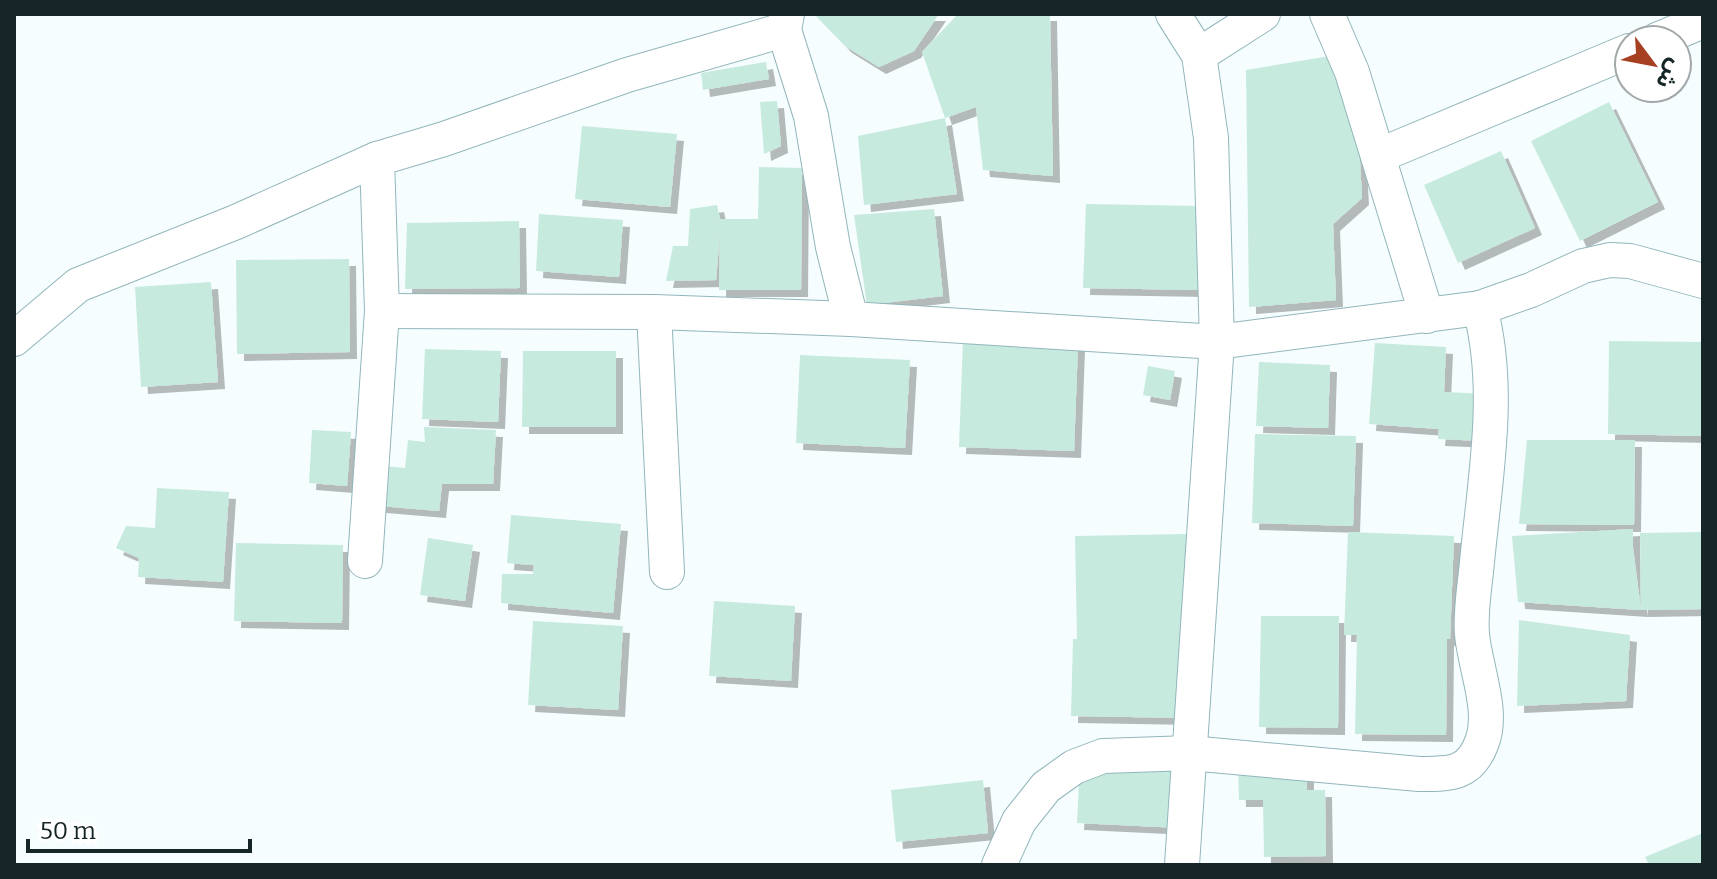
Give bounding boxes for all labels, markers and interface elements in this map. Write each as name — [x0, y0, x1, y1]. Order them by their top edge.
north arrow — [1613, 24, 1693, 104]
text: ش — [1650, 54, 1689, 94]
scale bar — [28, 803, 250, 853]
text: 50 m — [40, 817, 96, 845]

